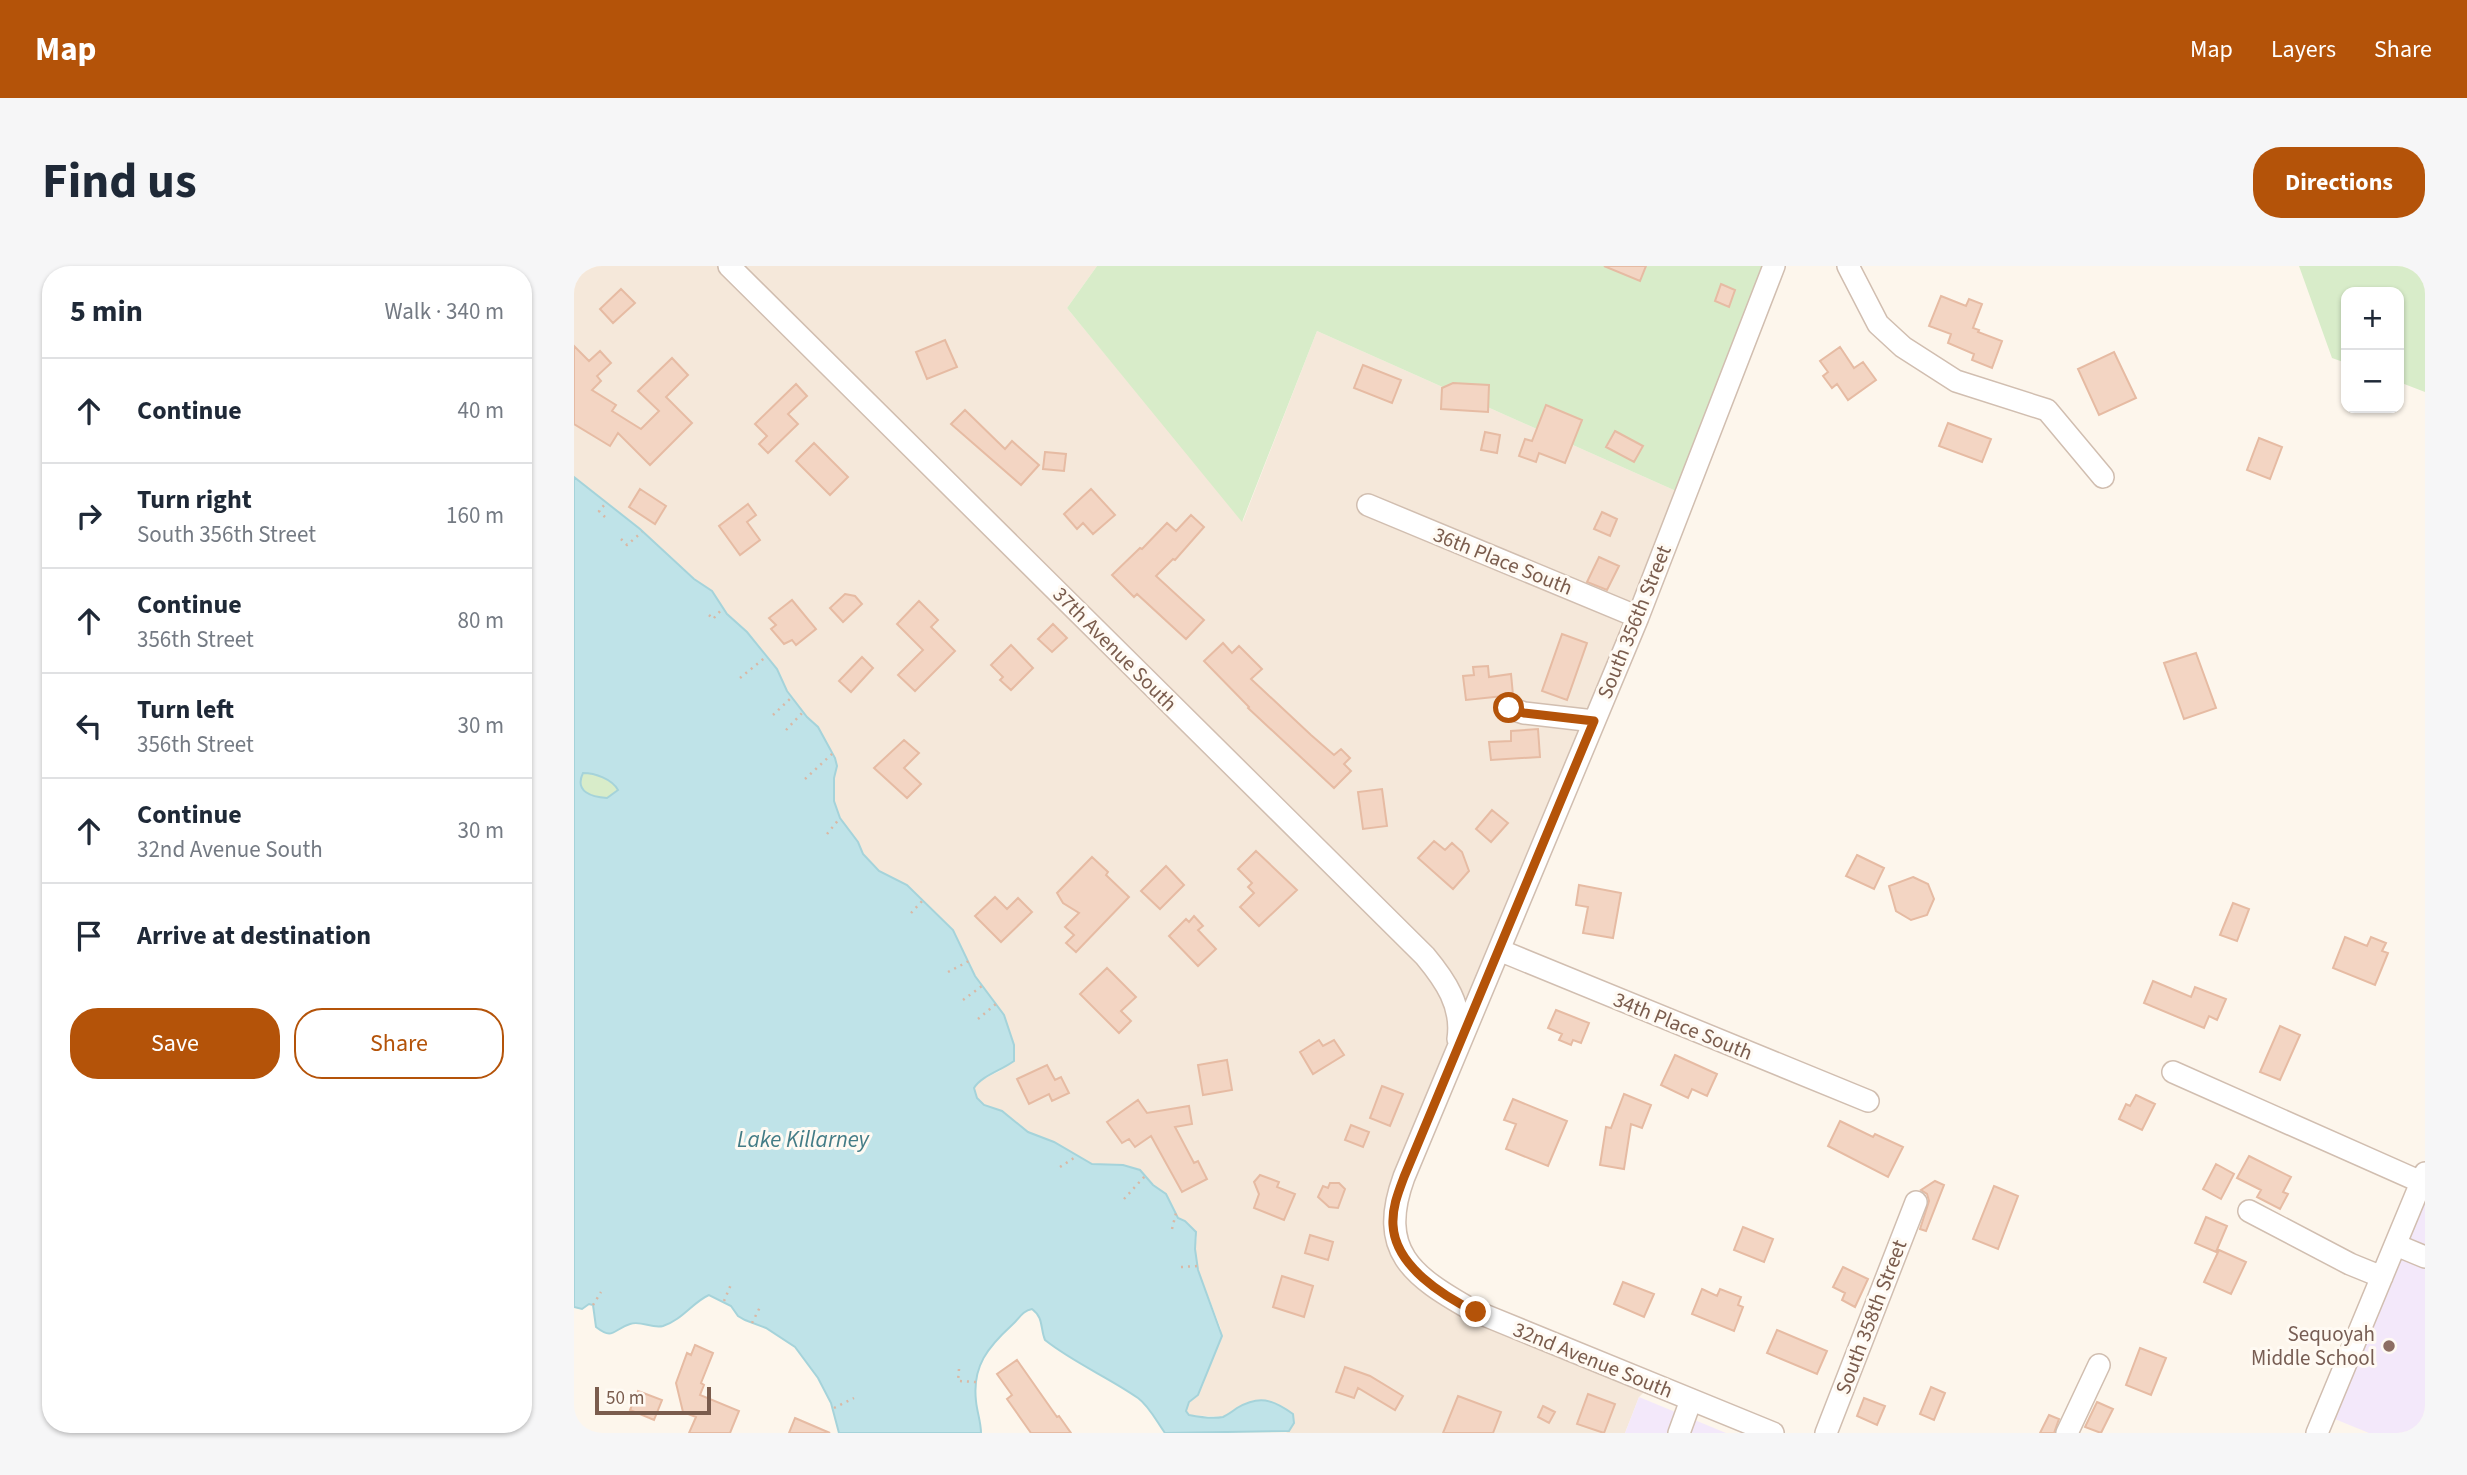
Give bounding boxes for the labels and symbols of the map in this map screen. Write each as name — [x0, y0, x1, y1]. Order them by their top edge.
street label: 36th Place South — [1429, 519, 1577, 603]
street label: South 356th Street — [1589, 541, 1679, 703]
street label: 37th Avenue South — [1046, 580, 1184, 718]
route start — [1493, 692, 1524, 723]
street label: 34th Place South — [1609, 984, 1757, 1068]
water label: Lake Killarney — [737, 1123, 871, 1156]
street label: South 358th Street — [1828, 1235, 1914, 1399]
route end — [1460, 1296, 1491, 1327]
street label: 32nd Avenue South — [1509, 1314, 1677, 1406]
place label: Sequoyah Middle School — [2251, 1319, 2375, 1373]
marker: Sequoyah Middle School — [2381, 1338, 2397, 1354]
scale bar — [595, 1384, 710, 1416]

